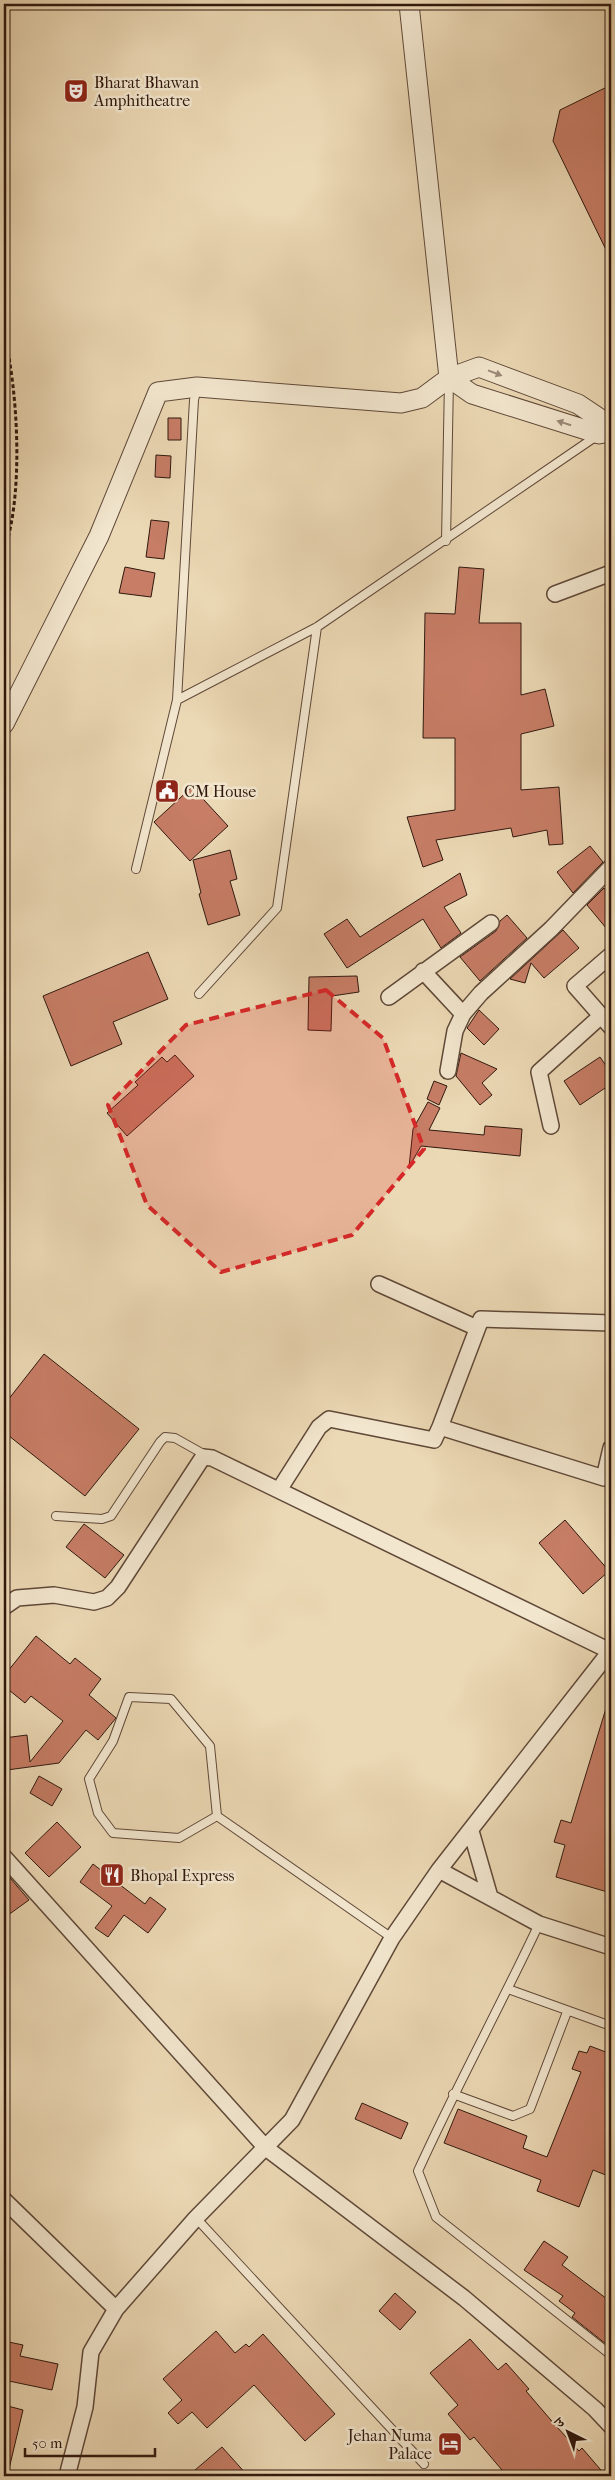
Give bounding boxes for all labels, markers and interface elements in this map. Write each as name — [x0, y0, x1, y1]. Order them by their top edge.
place label: Bharat Bhawan Amphitheatre — [93, 73, 200, 110]
theatre icon: Bharat Bhawan Amphitheatre — [63, 78, 89, 104]
one-way arrow — [488, 369, 503, 377]
one-way arrow — [557, 419, 572, 426]
public building icon: CM House — [154, 778, 180, 804]
place label: CM House — [184, 782, 256, 801]
restaurant icon: Bhopal Express — [99, 1862, 125, 1888]
place label: Bhopal Express — [130, 1866, 235, 1885]
north arrow — [542, 2408, 592, 2458]
text: उ — [551, 2413, 569, 2432]
scale bar — [25, 2425, 155, 2457]
place label: Jehan Numa Palace — [346, 2426, 433, 2463]
hotel icon: Jehan Numa Palace — [437, 2431, 463, 2457]
text: 50 m — [32, 2434, 63, 2452]

